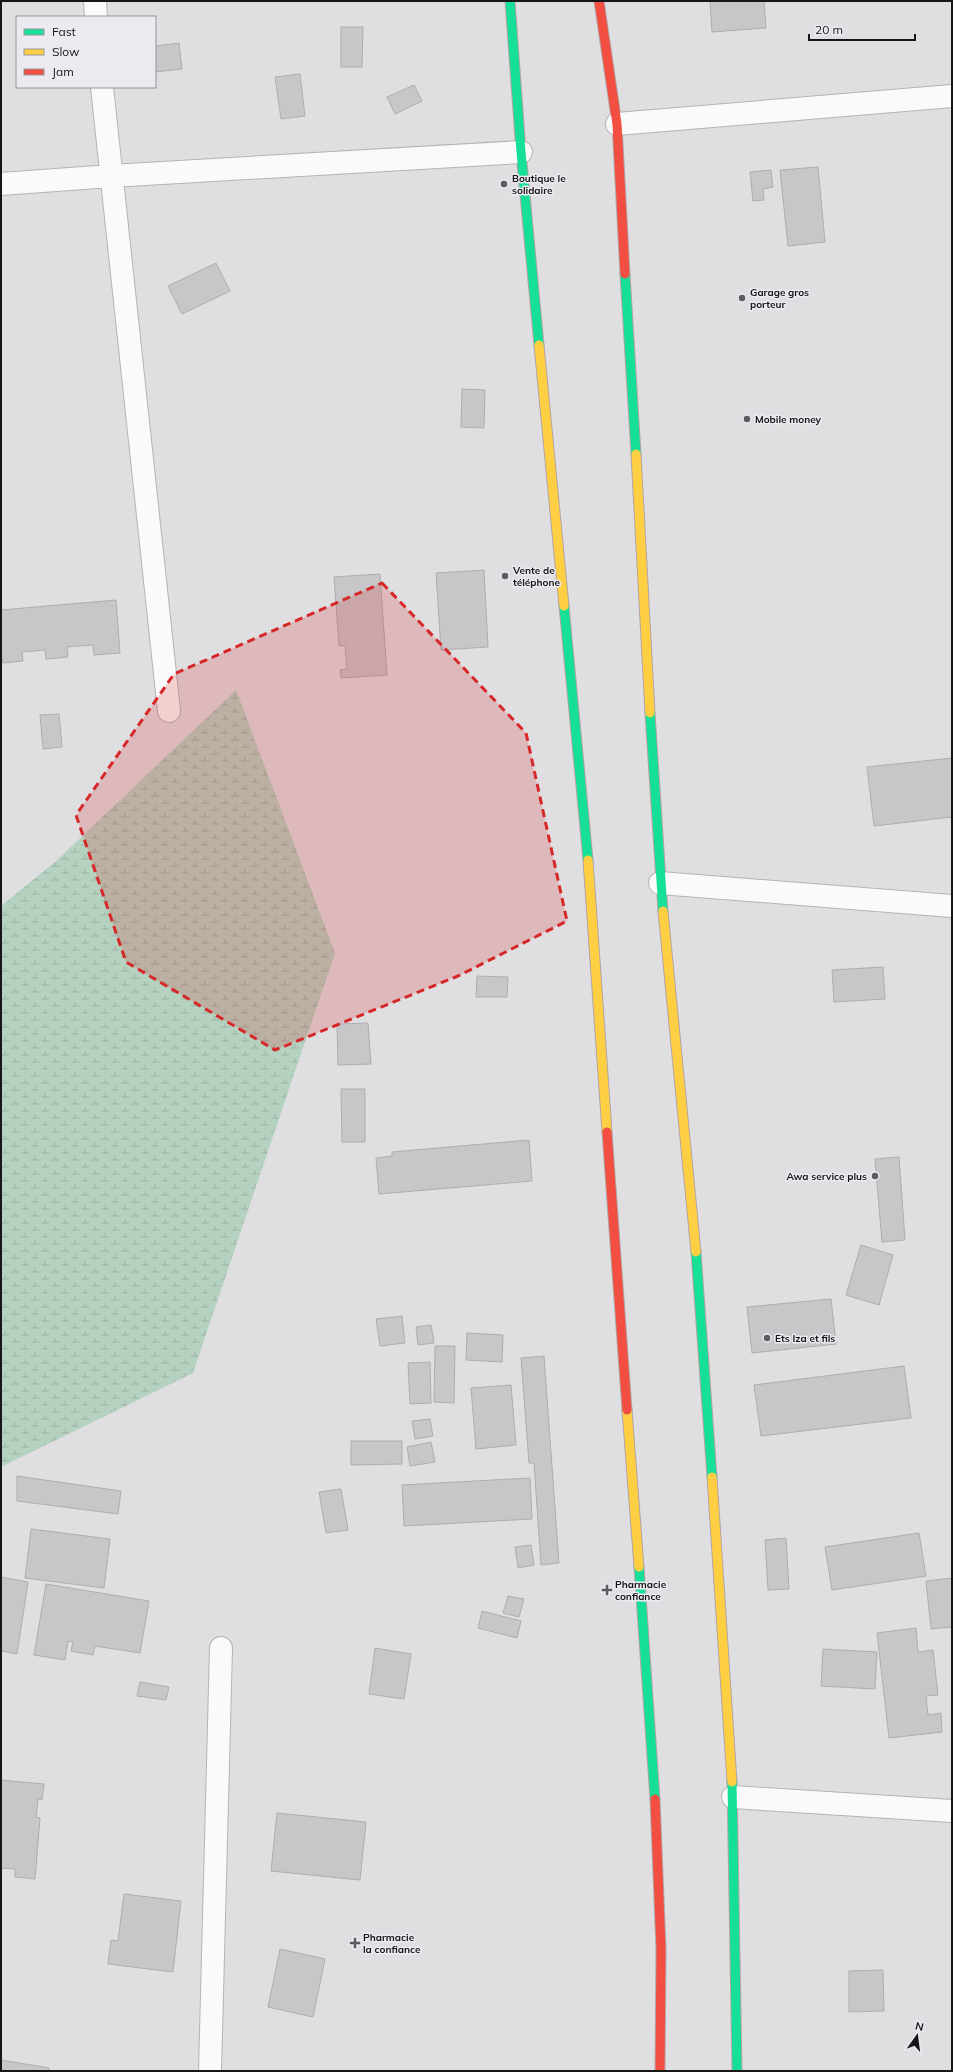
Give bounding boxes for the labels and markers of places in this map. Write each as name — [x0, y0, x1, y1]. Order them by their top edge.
place label: Boutique le solidaire — [512, 172, 566, 197]
marker: Boutique le solidaire — [499, 179, 509, 189]
place label: Garage gros porteur — [750, 286, 809, 311]
marker: Garage gros porteur — [737, 293, 747, 303]
place label: Mobile money — [755, 413, 822, 426]
marker: Mobile money — [742, 414, 752, 424]
place label: Vente de téléphone — [512, 564, 560, 589]
marker: Vente de téléphone — [500, 571, 510, 581]
place label: Awa service plus — [786, 1170, 867, 1183]
marker: Awa service plus — [870, 1171, 880, 1181]
place label: Ets Iza et fils — [775, 1332, 835, 1345]
marker: Ets Iza et fils — [762, 1333, 772, 1343]
place label: Pharmacie confiance — [615, 1578, 667, 1603]
marker: Pharmacie confiance — [602, 1585, 612, 1595]
place label: Pharmacie la confiance — [363, 1931, 421, 1956]
marker: Pharmacie la confiance — [350, 1938, 360, 1948]

